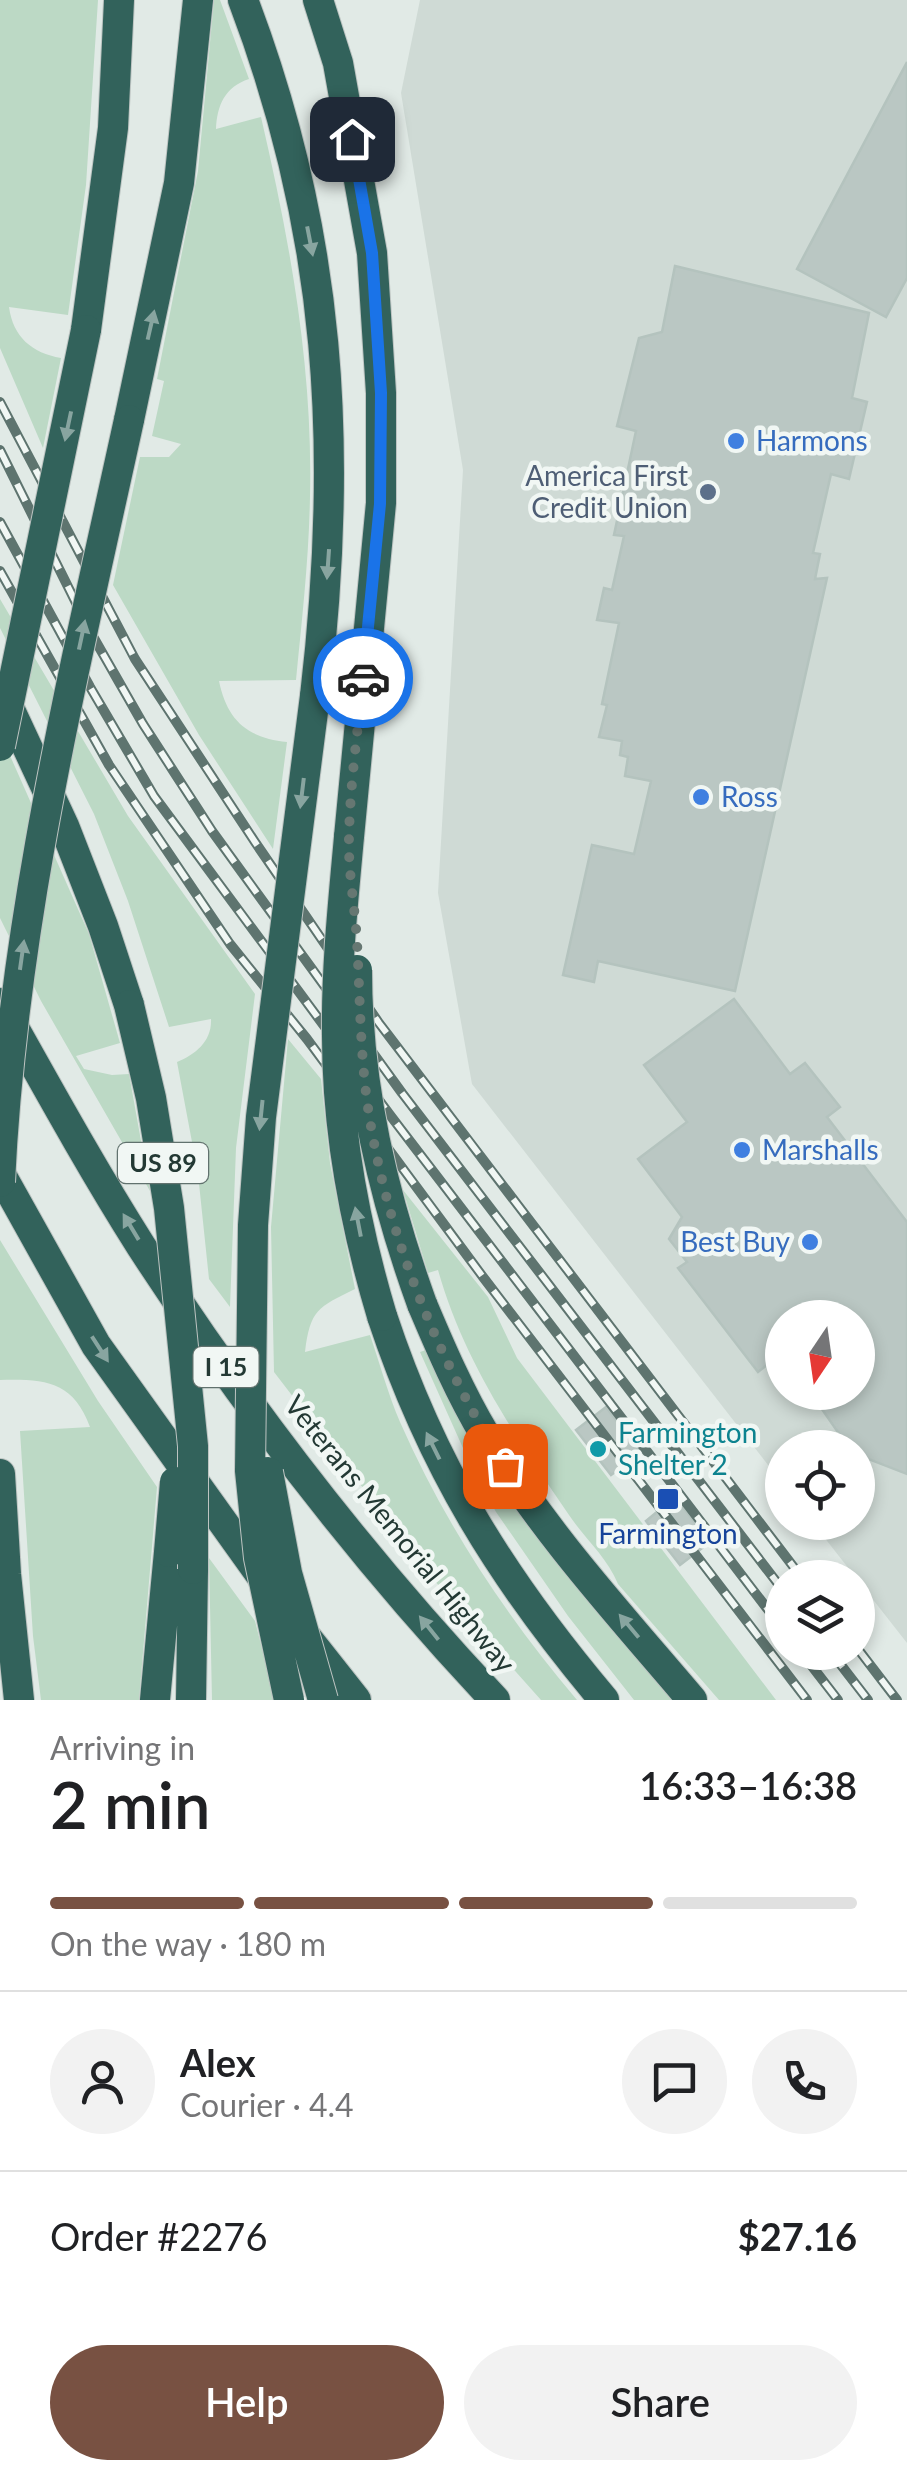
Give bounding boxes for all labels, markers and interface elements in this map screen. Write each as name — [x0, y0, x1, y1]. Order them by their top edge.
pin — [310, 97, 395, 182]
icon: home — [325, 112, 380, 167]
one-way arrow — [302, 225, 318, 256]
one-way arrow — [144, 309, 159, 340]
one-way arrow — [60, 411, 76, 442]
place label: Harmons — [756, 423, 868, 457]
marker: Harmons — [725, 430, 747, 452]
place label: America First Credit Union — [525, 458, 688, 524]
marker: America First Credit Union — [697, 481, 719, 503]
one-way arrow — [320, 549, 336, 581]
one-way arrow — [74, 620, 90, 651]
courier — [313, 628, 413, 728]
icon: car — [336, 651, 391, 706]
one-way arrow — [294, 778, 310, 809]
place label: Ross — [721, 779, 778, 813]
marker: Ross — [690, 786, 712, 808]
one-way arrow — [15, 939, 31, 970]
one-way arrow — [253, 1100, 269, 1132]
place label: Marshalls — [762, 1132, 879, 1166]
marker: Marshalls — [731, 1139, 753, 1161]
road number: US 89 — [118, 1143, 208, 1183]
one-way arrow — [349, 1206, 365, 1237]
one-way arrow — [123, 1213, 140, 1241]
place label: Best Buy — [680, 1224, 791, 1258]
marker: Best Buy — [799, 1231, 821, 1253]
north arrow — [765, 1300, 875, 1410]
map controls — [765, 1300, 875, 1670]
one-way arrow — [91, 1336, 109, 1363]
road number: I 15 — [194, 1347, 258, 1387]
street label: Veterans Memorial Highway — [278, 1388, 523, 1679]
place label: Farmington Shelter 2 — [618, 1415, 757, 1481]
pin — [463, 1424, 548, 1509]
button: locate — [765, 1430, 875, 1540]
one-way arrow — [425, 1431, 442, 1460]
marker: Farmington Shelter 2 — [587, 1438, 609, 1460]
icon: bag — [478, 1439, 533, 1494]
marker: Farmington — [655, 1486, 681, 1512]
place label: Farmington — [598, 1516, 738, 1550]
button: layers — [765, 1560, 875, 1670]
one-way arrow — [618, 1613, 640, 1638]
one-way arrow — [419, 1615, 440, 1640]
text: Arriving in — [50, 1728, 195, 1767]
text: 16:33–16:38 — [639, 1762, 857, 1808]
text: 2 min — [50, 1765, 210, 1843]
text: On the way · 180 m — [50, 1924, 326, 1963]
button: person — [50, 2029, 155, 2134]
button: chat — [622, 2029, 727, 2134]
button: phone — [752, 2029, 857, 2134]
text: Alex — [180, 2039, 256, 2085]
text: Courier · 4.4 — [180, 2085, 354, 2124]
text: Order #2276 — [50, 2213, 267, 2259]
text: $27.16 — [738, 2213, 857, 2259]
button: Help — [50, 2345, 444, 2460]
button: Share — [464, 2345, 857, 2460]

